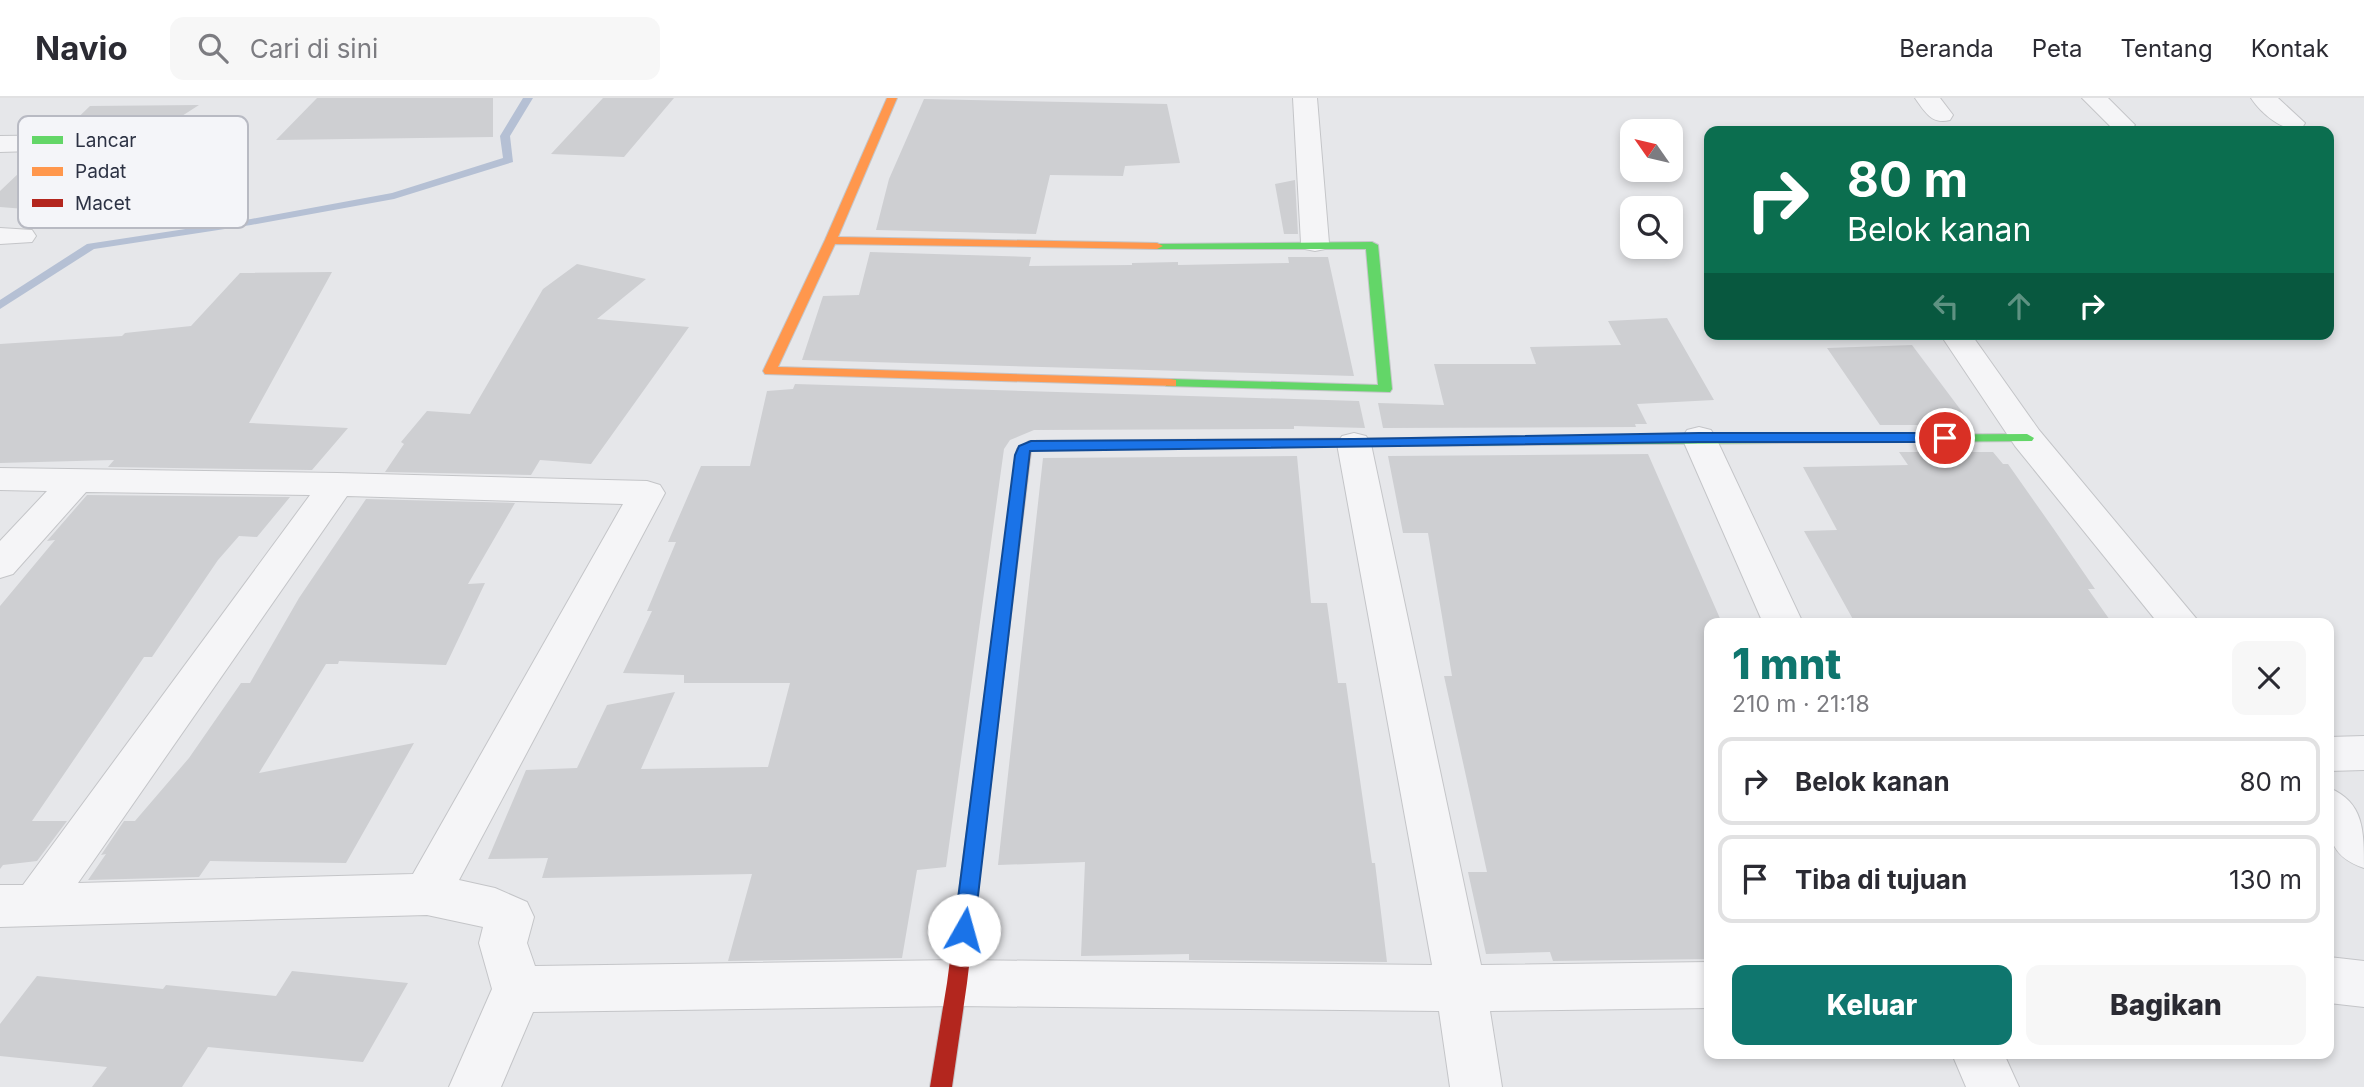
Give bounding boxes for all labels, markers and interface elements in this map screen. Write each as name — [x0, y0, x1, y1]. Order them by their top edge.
search box — [170, 17, 660, 80]
text: Navio — [35, 28, 128, 68]
icon: search — [194, 29, 232, 67]
text: Cari di sini — [250, 33, 378, 64]
text: Beranda — [1899, 34, 1994, 63]
text: Peta — [2032, 34, 2082, 63]
text: Tentang — [2120, 34, 2213, 63]
text: Kontak — [2251, 34, 2329, 63]
legend — [18, 116, 248, 228]
north arrow — [1620, 119, 1684, 182]
map controls — [1620, 119, 1683, 259]
text: Lancar — [75, 129, 137, 152]
text: 80 m — [1847, 150, 1968, 209]
icon: right — [1732, 154, 1823, 245]
text: Padat — [75, 160, 126, 183]
text: Macet — [75, 192, 131, 215]
button: search — [1620, 196, 1683, 259]
text: Belok kanan — [1847, 210, 2031, 249]
icon: left — [1927, 287, 1965, 325]
icon: ahead — [2000, 287, 2038, 325]
icon: right — [2073, 287, 2111, 325]
pin — [1915, 408, 1975, 468]
icon: arrive — [1926, 419, 1964, 457]
text: 1 mnt — [1732, 638, 1841, 689]
button: close — [2232, 641, 2306, 715]
text: 210 m · 21:18 — [1732, 690, 1870, 718]
icon: right — [1736, 762, 1774, 800]
text: Belok kanan — [1795, 766, 1950, 797]
text: 80 m — [2239, 766, 2302, 797]
icon: arrive — [1736, 860, 1774, 898]
text: Tiba di tujuan — [1795, 864, 1967, 895]
text: 130 m — [2229, 864, 2302, 895]
position arrow — [927, 893, 1001, 967]
button: Keluar — [1732, 965, 2012, 1045]
button: Bagikan — [2026, 965, 2306, 1045]

